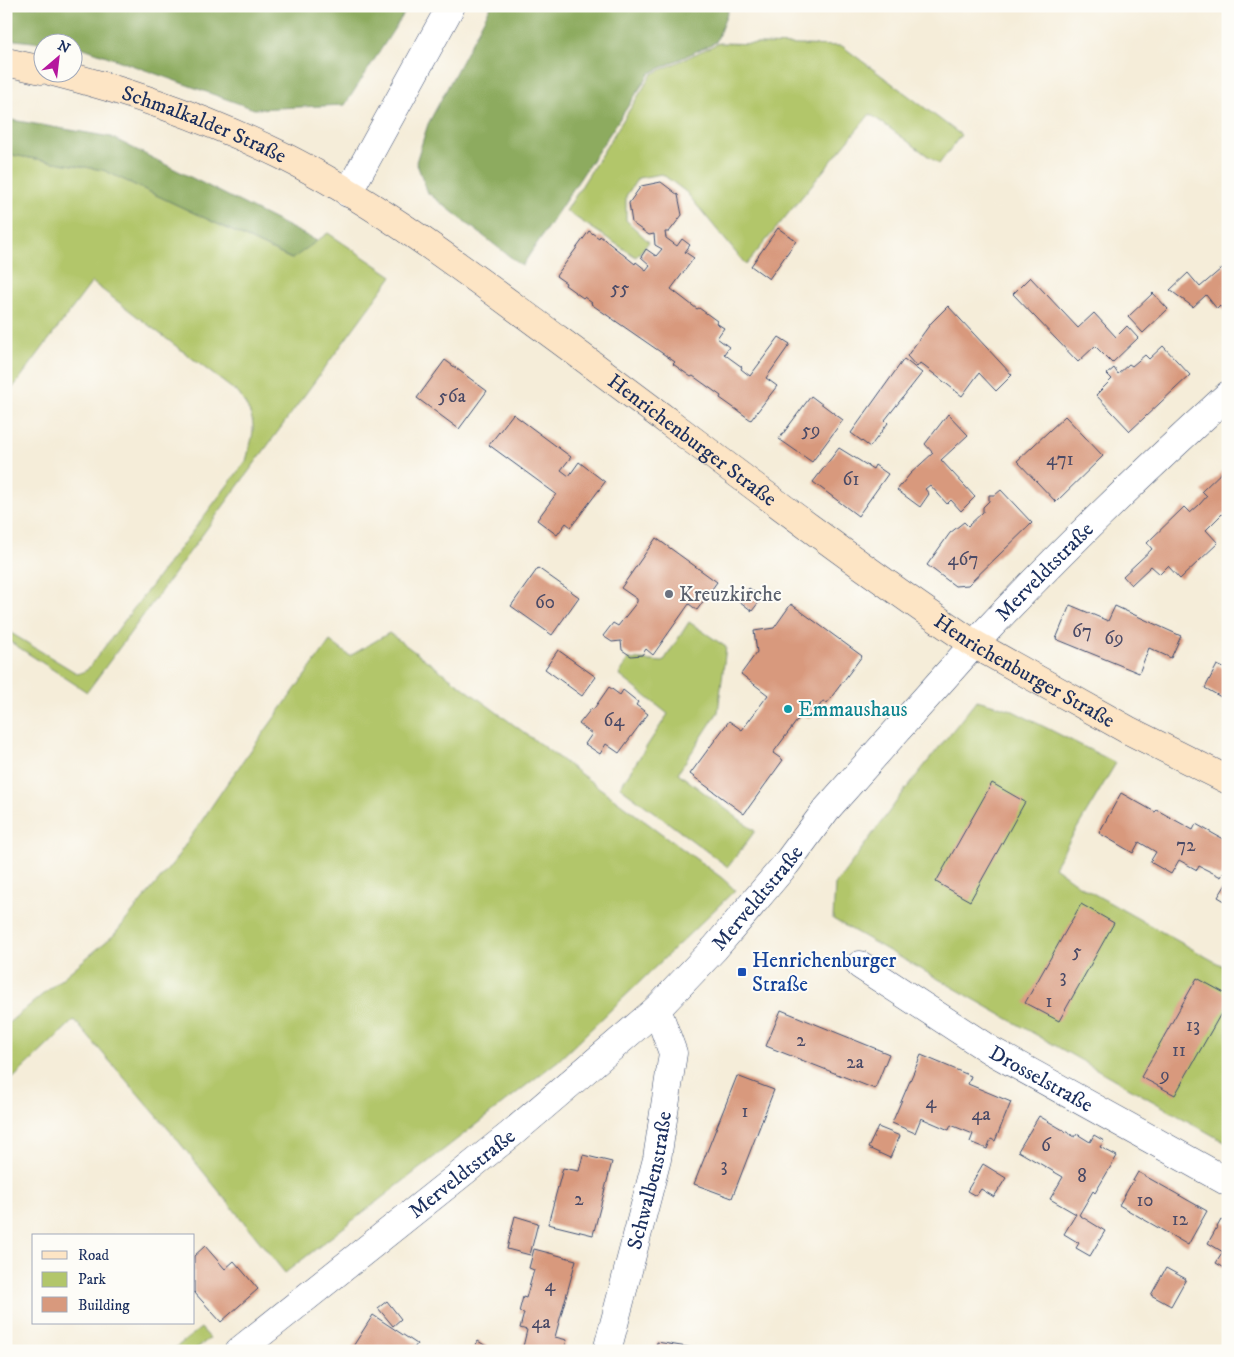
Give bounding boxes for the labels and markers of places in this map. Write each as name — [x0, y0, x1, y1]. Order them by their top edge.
place label: Kreuzkirche — [679, 582, 782, 608]
marker: Kreuzkirche — [663, 588, 675, 600]
place label: Emmaushaus — [798, 697, 908, 723]
marker: Emmaushaus — [782, 703, 794, 715]
place label: Henrichenburger Straße — [752, 948, 897, 998]
marker: Henrichenburger Straße — [736, 966, 748, 978]

